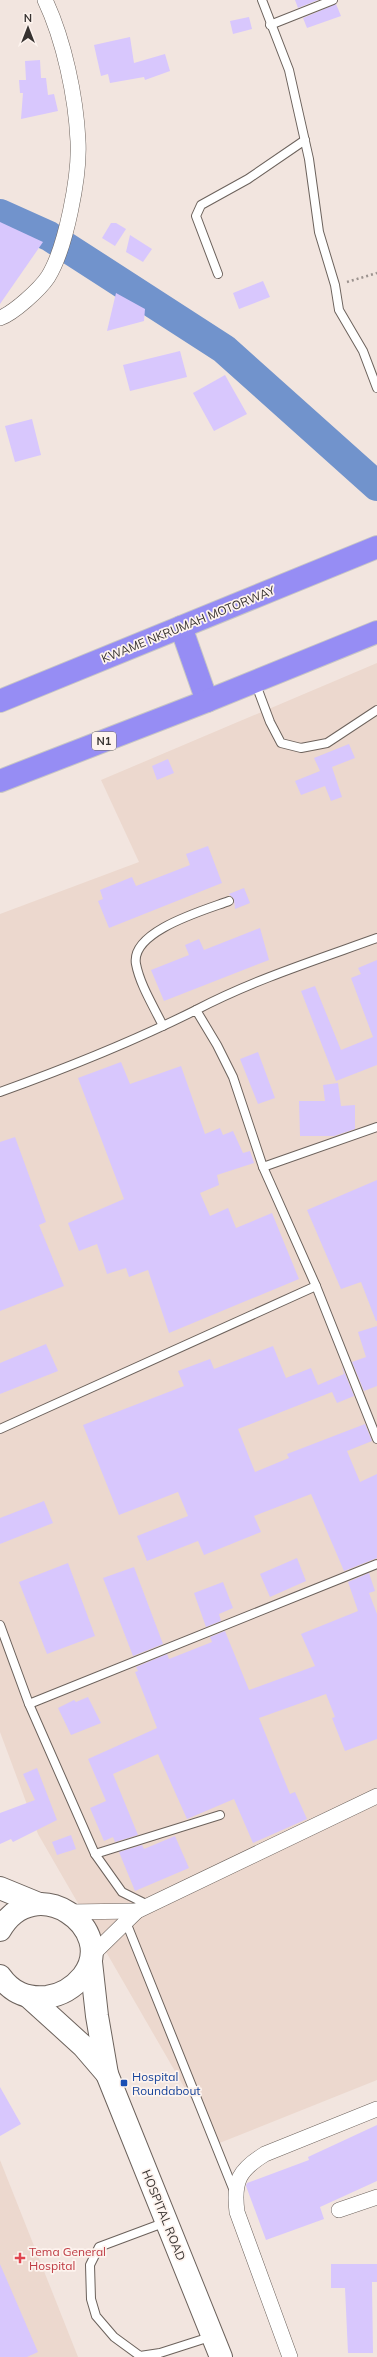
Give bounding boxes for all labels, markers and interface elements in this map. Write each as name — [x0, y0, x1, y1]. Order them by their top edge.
north arrow — [8, 8, 48, 48]
text: N — [24, 11, 32, 25]
street label: KWAME NKRUMAH MOTORWAY — [99, 582, 278, 666]
road number: N1 — [92, 732, 116, 750]
place label: Hospital Roundabout — [132, 2069, 201, 2098]
marker: Hospital Roundabout — [119, 2078, 129, 2088]
street label: HOSPITAL ROAD — [139, 2167, 189, 2263]
place label: Tema General Hospital — [29, 2244, 106, 2273]
marker: Tema General Hospital — [14, 2252, 26, 2264]

